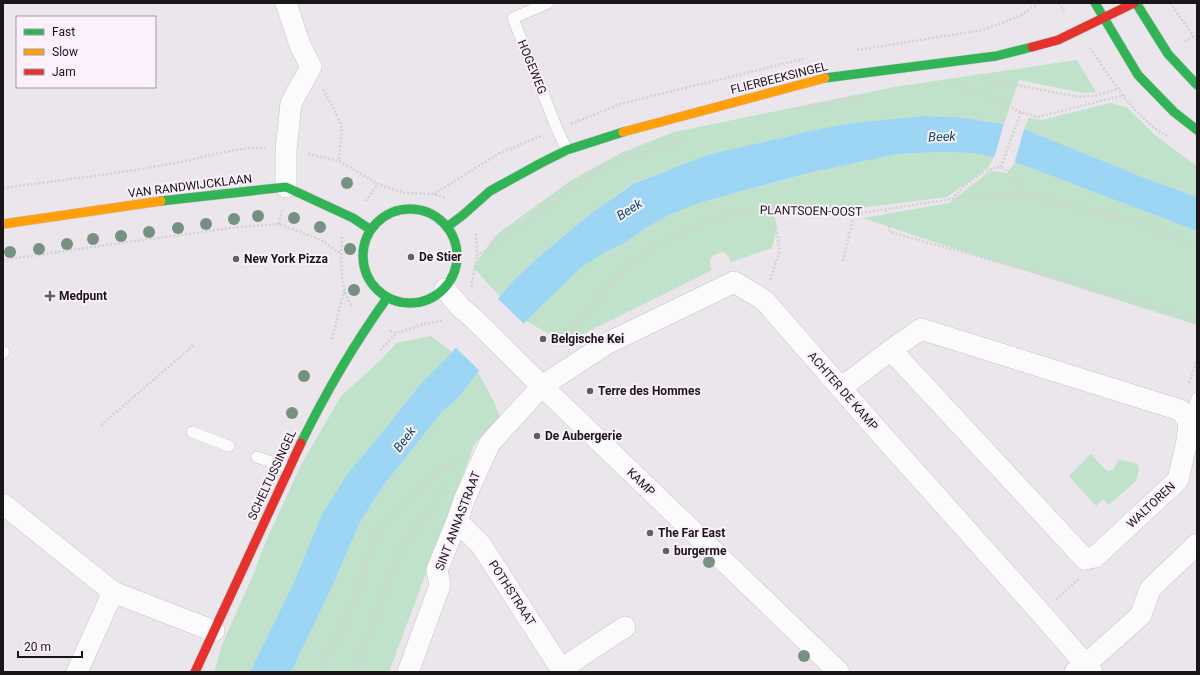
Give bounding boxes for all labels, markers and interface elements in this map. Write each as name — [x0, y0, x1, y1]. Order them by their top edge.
legend — [16, 16, 156, 88]
text: Fast — [52, 25, 75, 39]
street label: HOGEWEG — [515, 38, 549, 96]
text: Slow — [52, 45, 78, 59]
street label: FLIERBEEKSINGEL — [729, 59, 830, 97]
text: Jam — [52, 65, 76, 79]
water label: Beek — [928, 129, 957, 144]
street label: VAN RANDWIJCKLAAN — [127, 171, 253, 201]
water label: Beek — [614, 195, 645, 223]
street label: PLANTSOEN-OOST — [760, 203, 862, 219]
place label: De Stier — [419, 250, 462, 264]
place label: New York Pizza — [244, 252, 328, 266]
marker: De Stier — [406, 252, 416, 262]
marker: New York Pizza — [231, 254, 241, 264]
place label: Medpunt — [59, 289, 107, 303]
marker: Medpunt — [44, 290, 56, 302]
place label: Belgische Kei — [551, 332, 624, 346]
marker: Belgische Kei — [538, 334, 548, 344]
street label: ACHTER DE KAMP — [805, 349, 881, 433]
place label: Terre des Hommes — [598, 384, 701, 398]
marker: Terre des Hommes — [585, 386, 595, 396]
water label: Beek — [390, 423, 419, 455]
street label: SCHELTUSSINGEL — [245, 427, 299, 522]
place label: De Aubergerie — [545, 429, 622, 443]
marker: De Aubergerie — [532, 431, 542, 441]
street label: KAMP — [624, 465, 658, 499]
street label: SINT ANNASTRAAT — [433, 469, 483, 573]
street label: WALTOREN — [1124, 479, 1178, 531]
place label: The Far East — [658, 526, 725, 540]
marker: The Far East — [645, 528, 655, 538]
place label: burgerme — [674, 544, 727, 558]
marker: burgerme — [661, 546, 671, 556]
street label: POTHSTRAAT — [486, 558, 538, 628]
scale bar — [18, 633, 82, 659]
text: 20 m — [24, 640, 51, 654]

